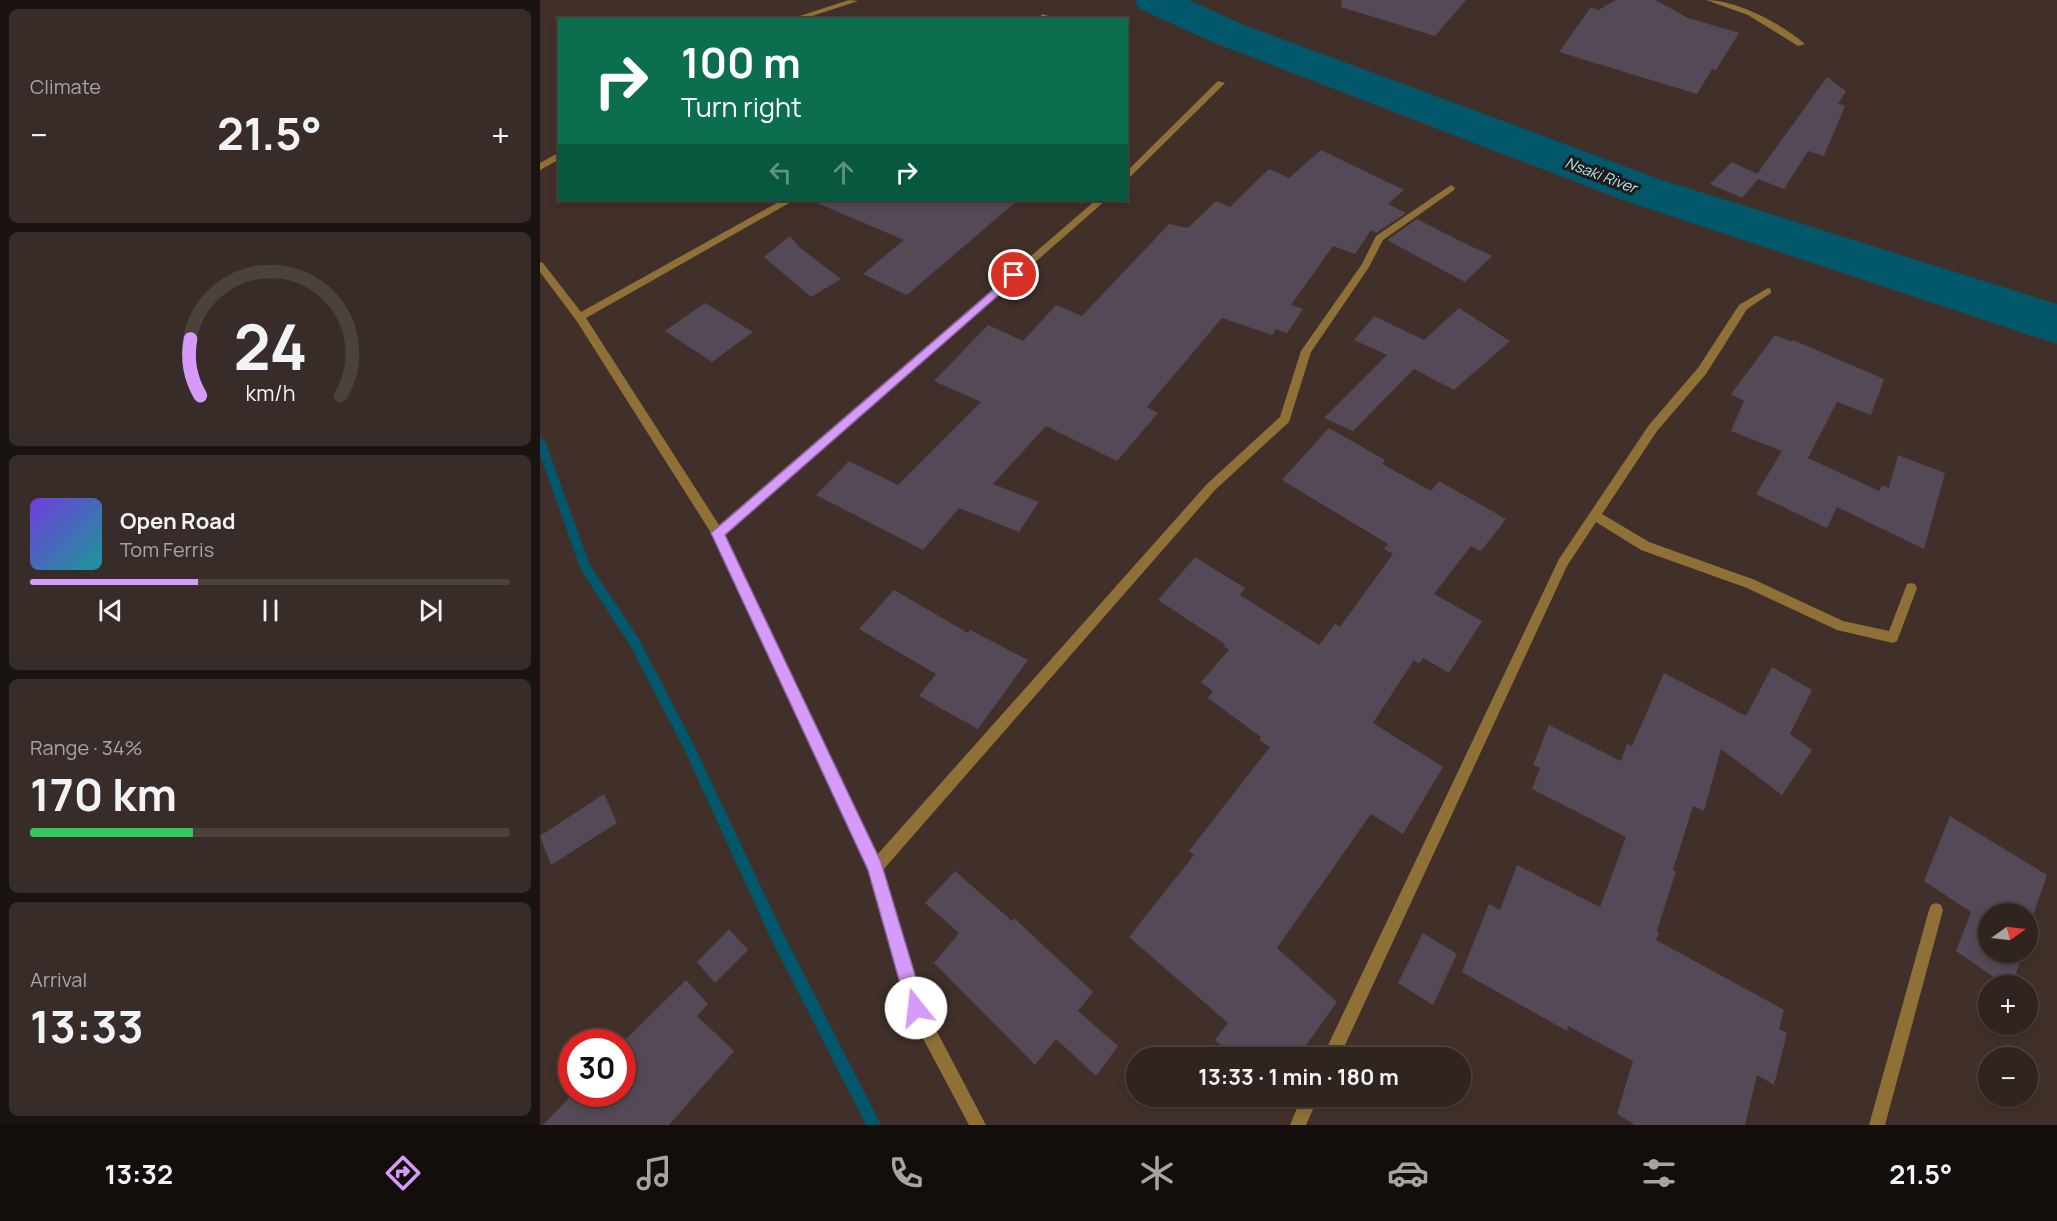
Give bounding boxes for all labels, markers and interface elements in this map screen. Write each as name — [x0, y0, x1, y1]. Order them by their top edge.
text: 100 m — [681, 33, 801, 91]
icon: right — [582, 42, 660, 120]
text: Climate — [30, 73, 101, 100]
text: Turn right — [681, 88, 802, 125]
text: 21.5° — [217, 102, 322, 164]
text: − — [30, 112, 48, 157]
text: + — [491, 112, 510, 157]
water label: Nsaki River — [1562, 152, 1642, 199]
icon: left — [764, 156, 797, 189]
icon: ahead — [827, 156, 860, 189]
icon: right — [890, 156, 923, 189]
pin — [988, 249, 1039, 300]
icon: arrive — [997, 258, 1030, 291]
text: 24 — [233, 303, 307, 389]
text: km/h — [245, 379, 295, 408]
text: Open Road — [120, 506, 235, 536]
text: Tom Ferris — [120, 536, 214, 563]
icon: previous — [94, 594, 127, 627]
icon: pause — [254, 594, 287, 627]
icon: next — [414, 594, 447, 627]
text: Range · 34% — [30, 734, 143, 761]
text: 170 km — [30, 763, 177, 825]
north arrow — [1978, 903, 2038, 963]
map controls — [1978, 903, 2038, 1107]
text: Arrival — [30, 966, 87, 993]
button: + — [1978, 975, 2038, 1035]
position arrow — [884, 976, 948, 1040]
text: 13:33 — [30, 995, 144, 1057]
speed limit sign: 30 — [558, 1029, 636, 1107]
button: − — [1978, 1047, 2038, 1107]
text: 13:33 · 1 min · 180 m — [1198, 1062, 1399, 1092]
icon: directions — [382, 1152, 424, 1194]
icon: music — [633, 1152, 675, 1194]
icon: phone — [885, 1152, 927, 1194]
icon: climate — [1136, 1152, 1178, 1194]
icon: car — [1387, 1152, 1429, 1194]
icon: filters — [1638, 1152, 1680, 1194]
text: 13:32 — [105, 1155, 173, 1192]
text: 21.5° — [1889, 1155, 1952, 1192]

